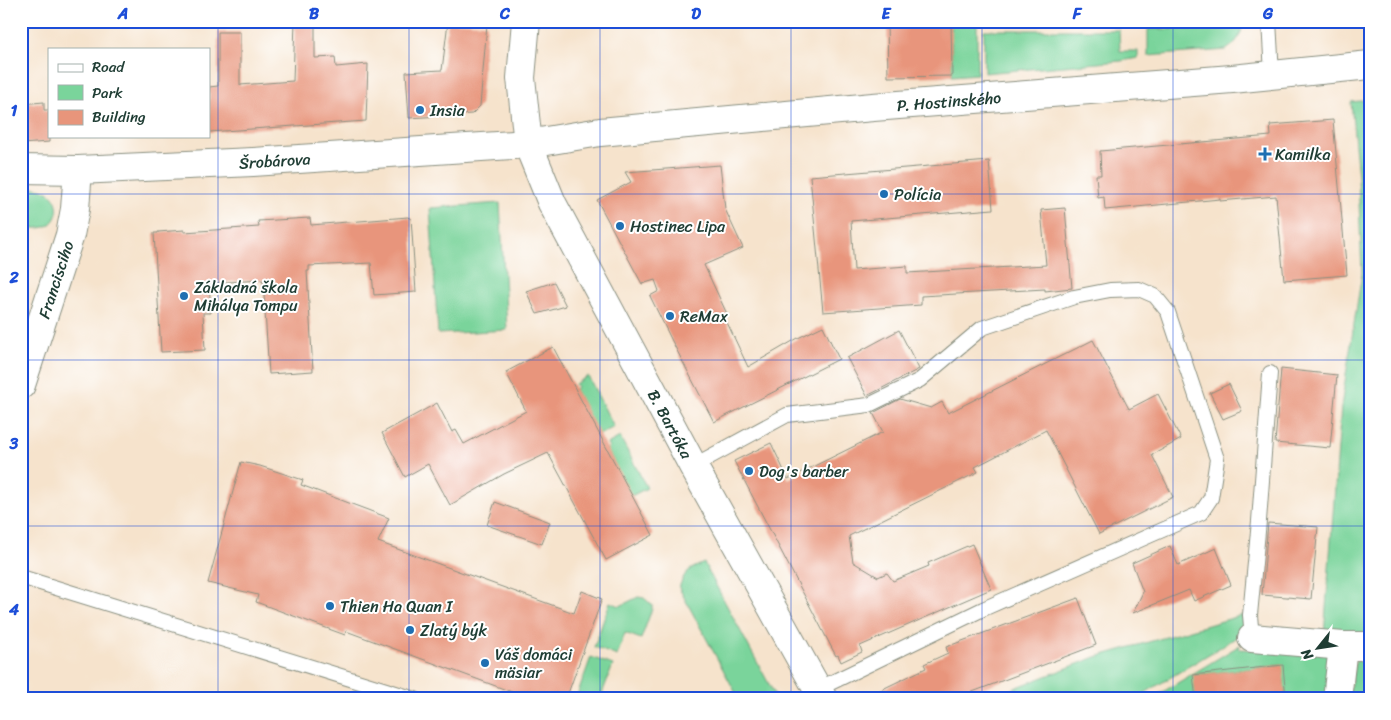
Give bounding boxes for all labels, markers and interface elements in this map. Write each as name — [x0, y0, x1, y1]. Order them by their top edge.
text: A — [117, 0, 128, 28]
text: B — [309, 0, 320, 28]
text: C — [499, 0, 511, 28]
text: D — [691, 0, 701, 28]
text: E — [882, 0, 892, 28]
text: F — [1072, 0, 1083, 28]
text: G — [1262, 0, 1274, 28]
legend — [48, 48, 210, 138]
text: Road — [92, 54, 125, 80]
text: Park — [92, 80, 123, 106]
street label: P. Hostinského — [896, 83, 1002, 120]
text: 1 — [11, 96, 18, 125]
place label: Insia — [429, 96, 466, 125]
text: Building — [92, 104, 146, 130]
marker: Insia — [414, 104, 426, 116]
place label: Kamilka — [1275, 140, 1331, 169]
street label: Šrobárova — [238, 144, 311, 178]
marker: Kamilka — [1259, 148, 1271, 160]
place label: Polícia — [894, 180, 941, 209]
marker: Polícia — [878, 188, 890, 200]
place label: Hostinec Lipa — [630, 212, 726, 241]
marker: Hostinec Lipa — [614, 220, 626, 232]
street label: Francisciho — [30, 237, 82, 322]
text: 2 — [8, 263, 19, 292]
place label: Základná škola Mihálya Tompu — [194, 273, 299, 320]
marker: Základná škola Mihálya Tompu — [178, 290, 190, 302]
place label: ReMax — [680, 302, 729, 331]
marker: ReMax — [664, 310, 676, 322]
street label: B. Bartóka — [639, 384, 701, 465]
text: 3 — [9, 429, 19, 458]
place label: Dog's barber — [759, 457, 850, 486]
marker: Dog's barber — [743, 465, 755, 477]
place label: Thien Ha Quan I — [340, 592, 454, 621]
text: 4 — [8, 595, 19, 624]
marker: Thien Ha Quan I — [324, 600, 336, 612]
place label: Zlatý býk — [420, 616, 487, 645]
north arrow — [1294, 622, 1344, 672]
marker: Zlatý býk — [404, 624, 416, 636]
place label: Váš domáci mäsiar — [495, 640, 573, 687]
text: N — [1294, 644, 1321, 666]
marker: Váš domáci mäsiar — [479, 657, 491, 669]

